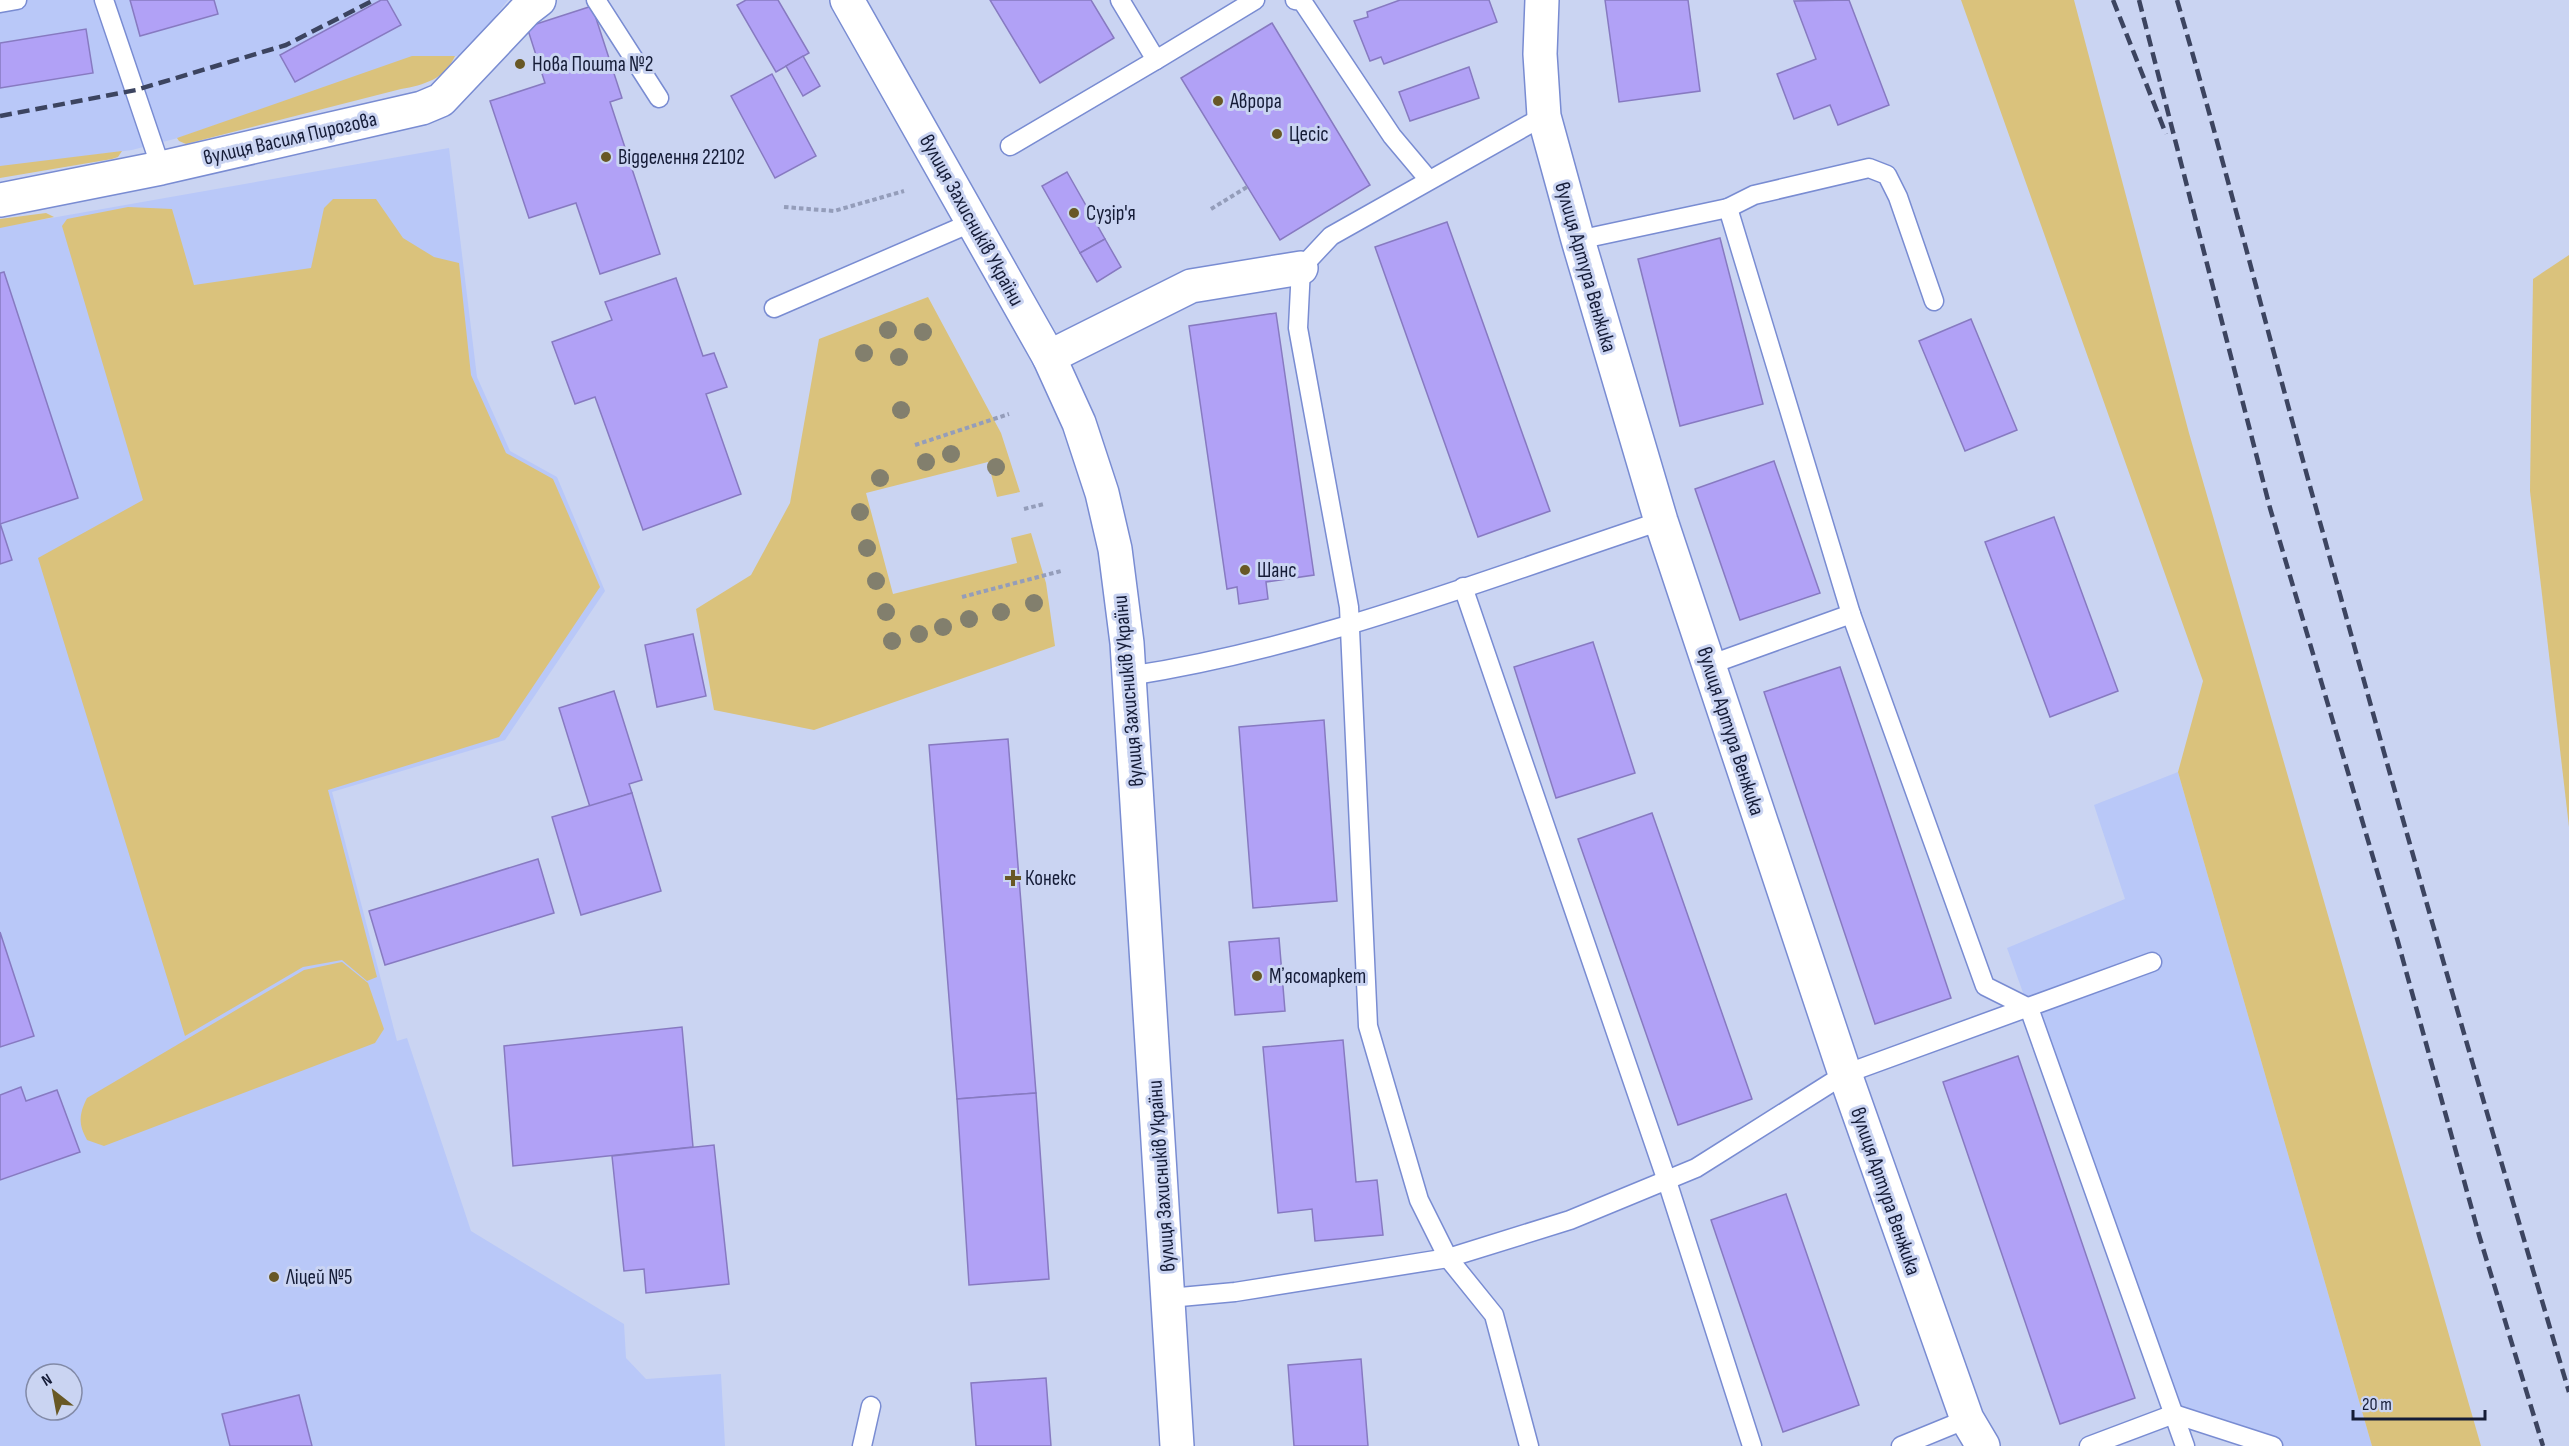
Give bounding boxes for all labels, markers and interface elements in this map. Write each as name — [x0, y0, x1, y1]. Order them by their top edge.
place label: Нова Пошта №2 — [532, 52, 654, 77]
marker: Нова Пошта №2 — [513, 57, 527, 71]
place label: Аврора — [1229, 89, 1282, 114]
marker: Аврора — [1211, 94, 1225, 108]
street label: вулиця Василя Пирогова — [201, 106, 379, 171]
place label: Цесіс — [1289, 122, 1329, 147]
marker: Цесіс — [1270, 127, 1284, 141]
street label: вулиця Захисників України — [914, 130, 1029, 310]
place label: Відделення 22102 — [618, 145, 745, 170]
marker: Відделення 22102 — [599, 150, 613, 164]
street label: вулиця Артура Венжика — [1549, 179, 1622, 355]
place label: Сузір'я — [1086, 201, 1136, 226]
marker: Сузір'я — [1067, 206, 1081, 220]
place label: Шанс — [1257, 558, 1297, 583]
marker: Шанс — [1238, 563, 1252, 577]
street label: вулиця Захисників України — [1108, 594, 1149, 788]
street label: вулиця Артура Венжика — [1692, 644, 1770, 819]
place label: Конекс — [1025, 866, 1076, 891]
marker: Конекс — [1006, 871, 1020, 885]
place label: Мʼясомаркет — [1269, 964, 1366, 989]
marker: Мʼясомаркет — [1250, 969, 1264, 983]
street label: вулиця Захисників України — [1142, 1079, 1181, 1273]
street label: вулиця Артура Венжика — [1845, 1104, 1926, 1278]
place label: Ліцей №5 — [285, 1265, 352, 1290]
marker: Ліцей №5 — [267, 1270, 281, 1284]
north arrow — [24, 1362, 84, 1422]
text: N — [38, 1370, 56, 1391]
scale bar — [2353, 1383, 2485, 1421]
text: 20 m — [2362, 1394, 2392, 1415]

